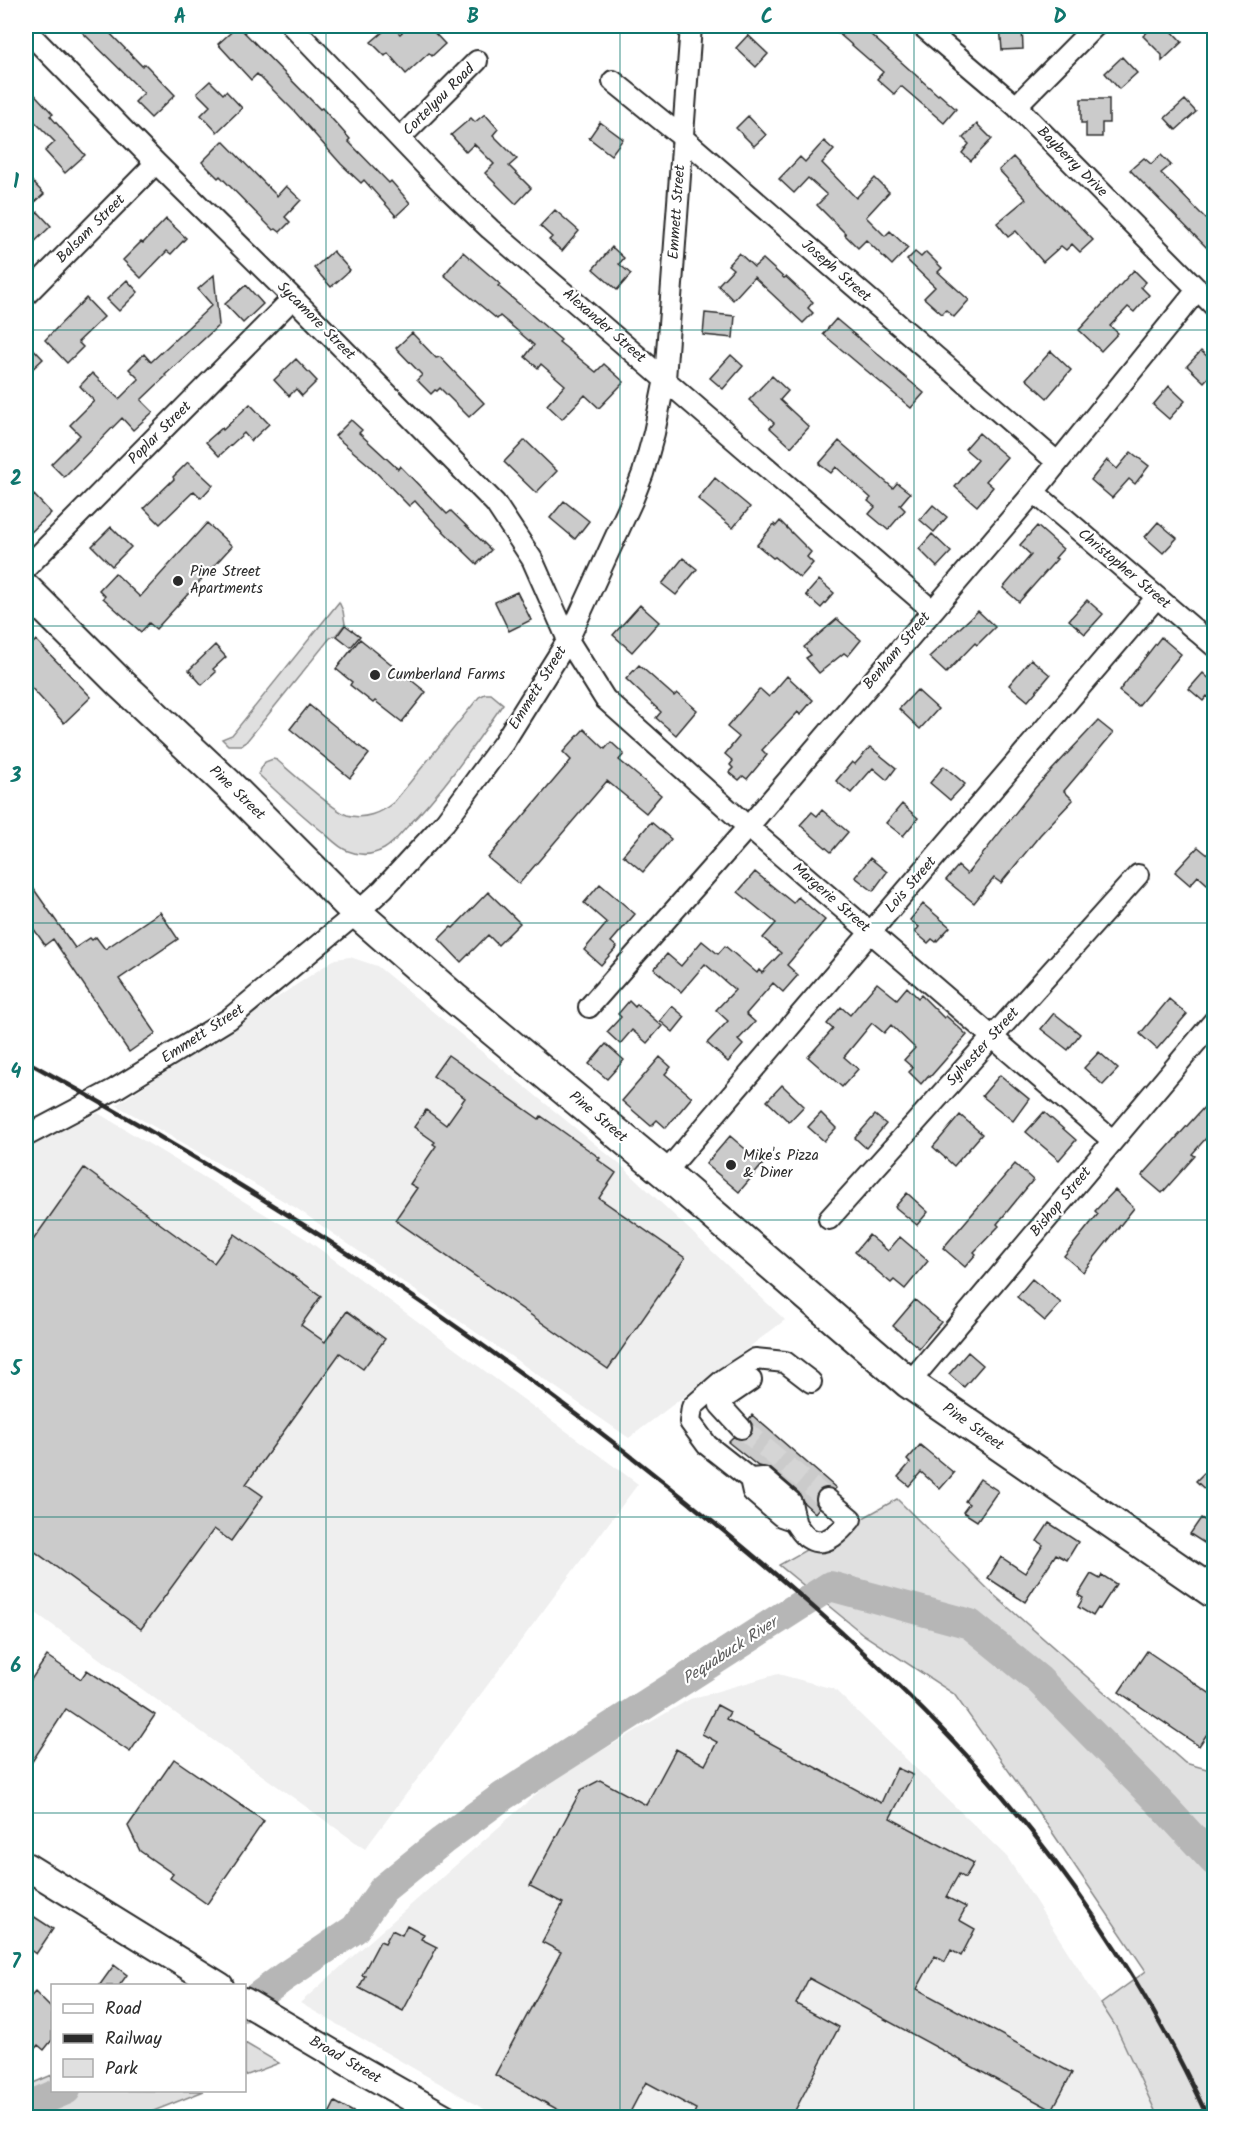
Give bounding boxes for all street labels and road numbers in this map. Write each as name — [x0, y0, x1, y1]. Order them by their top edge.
street label: Cortelyou Road — [397, 58, 481, 142]
street label: Bayberry Drive — [1031, 121, 1113, 203]
street label: Emmett Street — [662, 164, 692, 260]
street label: Balsam Street — [51, 189, 131, 269]
street label: Joseph Street — [796, 234, 877, 308]
street label: Sycamore Street — [271, 276, 361, 366]
street label: Alexander Street — [557, 283, 651, 369]
street label: Poplar Street — [123, 395, 198, 470]
street label: Christopher Street — [1072, 523, 1176, 615]
street label: Benham Street — [857, 607, 937, 695]
street label: Emmett Street — [503, 641, 573, 735]
street label: Pine Street — [203, 760, 271, 826]
street label: Lois Street — [879, 851, 943, 919]
street label: Margerie Street — [787, 857, 876, 939]
street label: Emmett Street — [157, 998, 250, 1070]
street label: Sylvester Street — [941, 1002, 1025, 1092]
street label: Pine Street — [563, 1085, 633, 1149]
street label: Bishop Street — [1024, 1161, 1098, 1242]
street label: Pine Street — [937, 1397, 1009, 1457]
street label: Broad Street — [304, 2030, 386, 2090]

